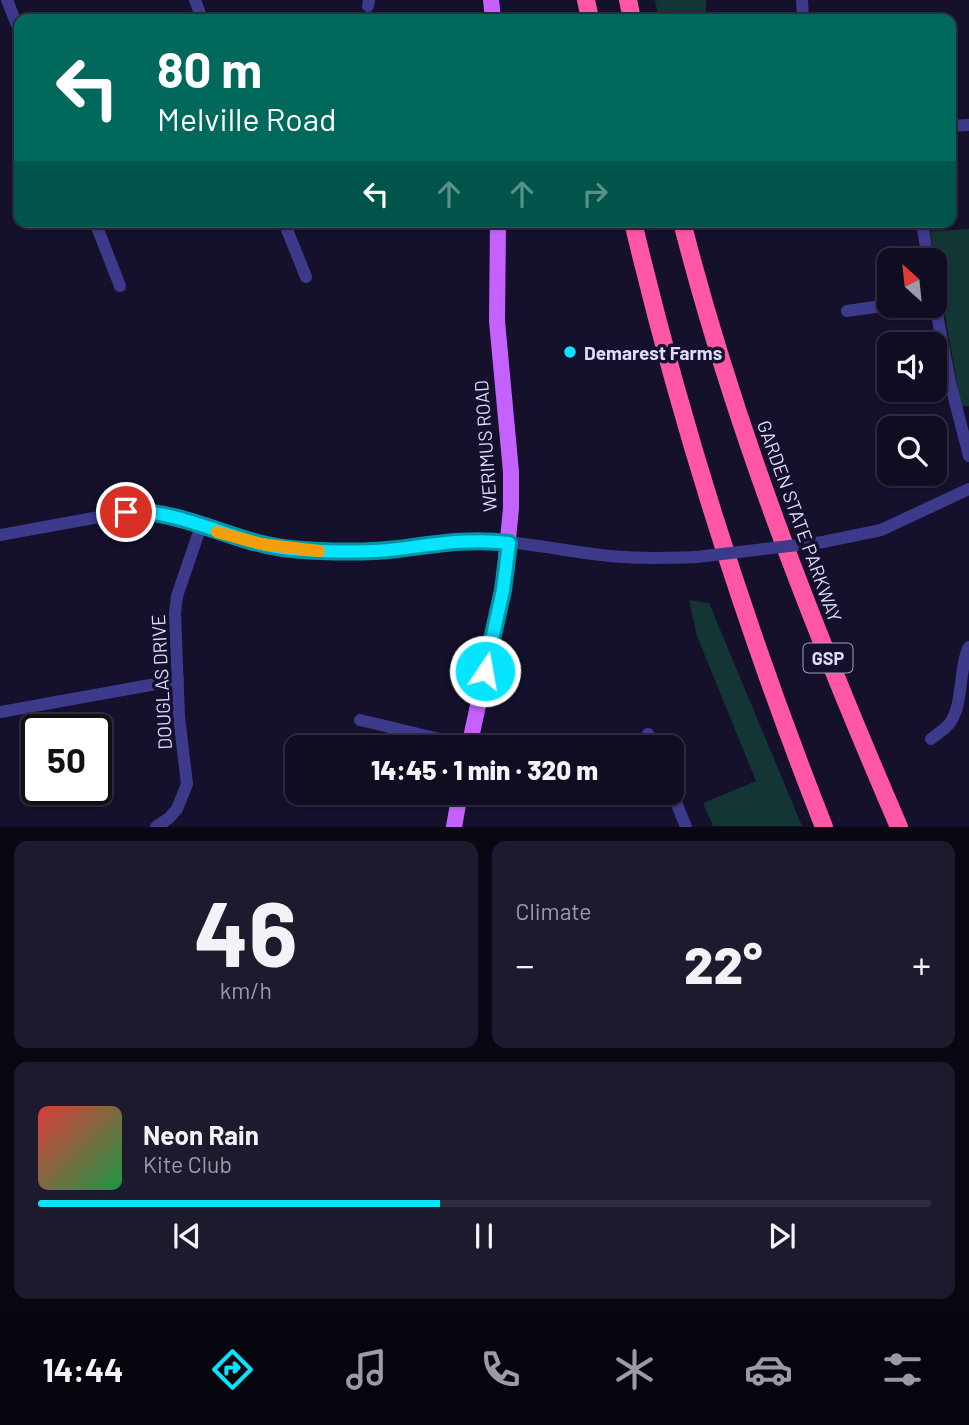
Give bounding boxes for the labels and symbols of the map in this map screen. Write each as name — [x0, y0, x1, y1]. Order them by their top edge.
north arrow — [877, 248, 947, 318]
place label: Demarest Farms — [584, 341, 722, 364]
marker: Demarest Farms — [562, 344, 578, 360]
street label: WERIMUS ROAD — [469, 379, 501, 513]
street label: GARDEN STATE PARKWAY — [753, 417, 847, 625]
pin — [96, 482, 156, 542]
street label: DOUGLAS DRIVE — [146, 614, 176, 750]
position arrow — [448, 634, 522, 708]
road number: GSP — [804, 644, 852, 672]
speed limit sign: 50 — [21, 714, 112, 805]

